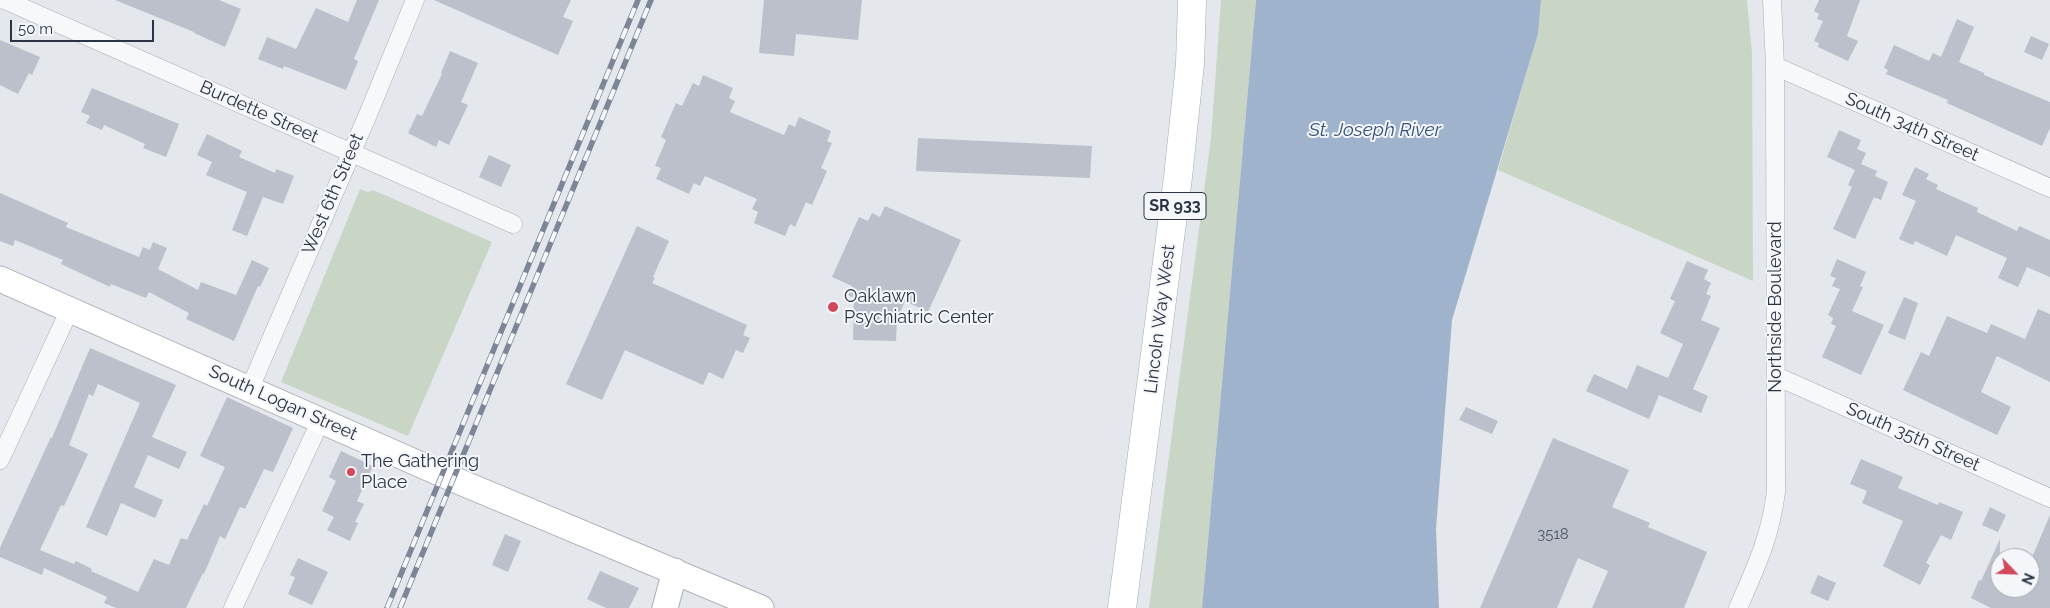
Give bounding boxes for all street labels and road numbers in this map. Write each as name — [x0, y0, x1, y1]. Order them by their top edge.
street label: Burdette Street — [196, 76, 322, 148]
street label: South 34th Street — [1842, 88, 1982, 166]
street label: West 6th Street — [298, 130, 368, 258]
road number: SR 933 — [1144, 192, 1206, 220]
street label: Northside Boulevard — [1765, 221, 1787, 393]
street label: Lincoln Way West — [1140, 243, 1180, 395]
street label: South Logan Street — [205, 361, 361, 445]
street label: South 35th Street — [1843, 398, 1983, 476]

